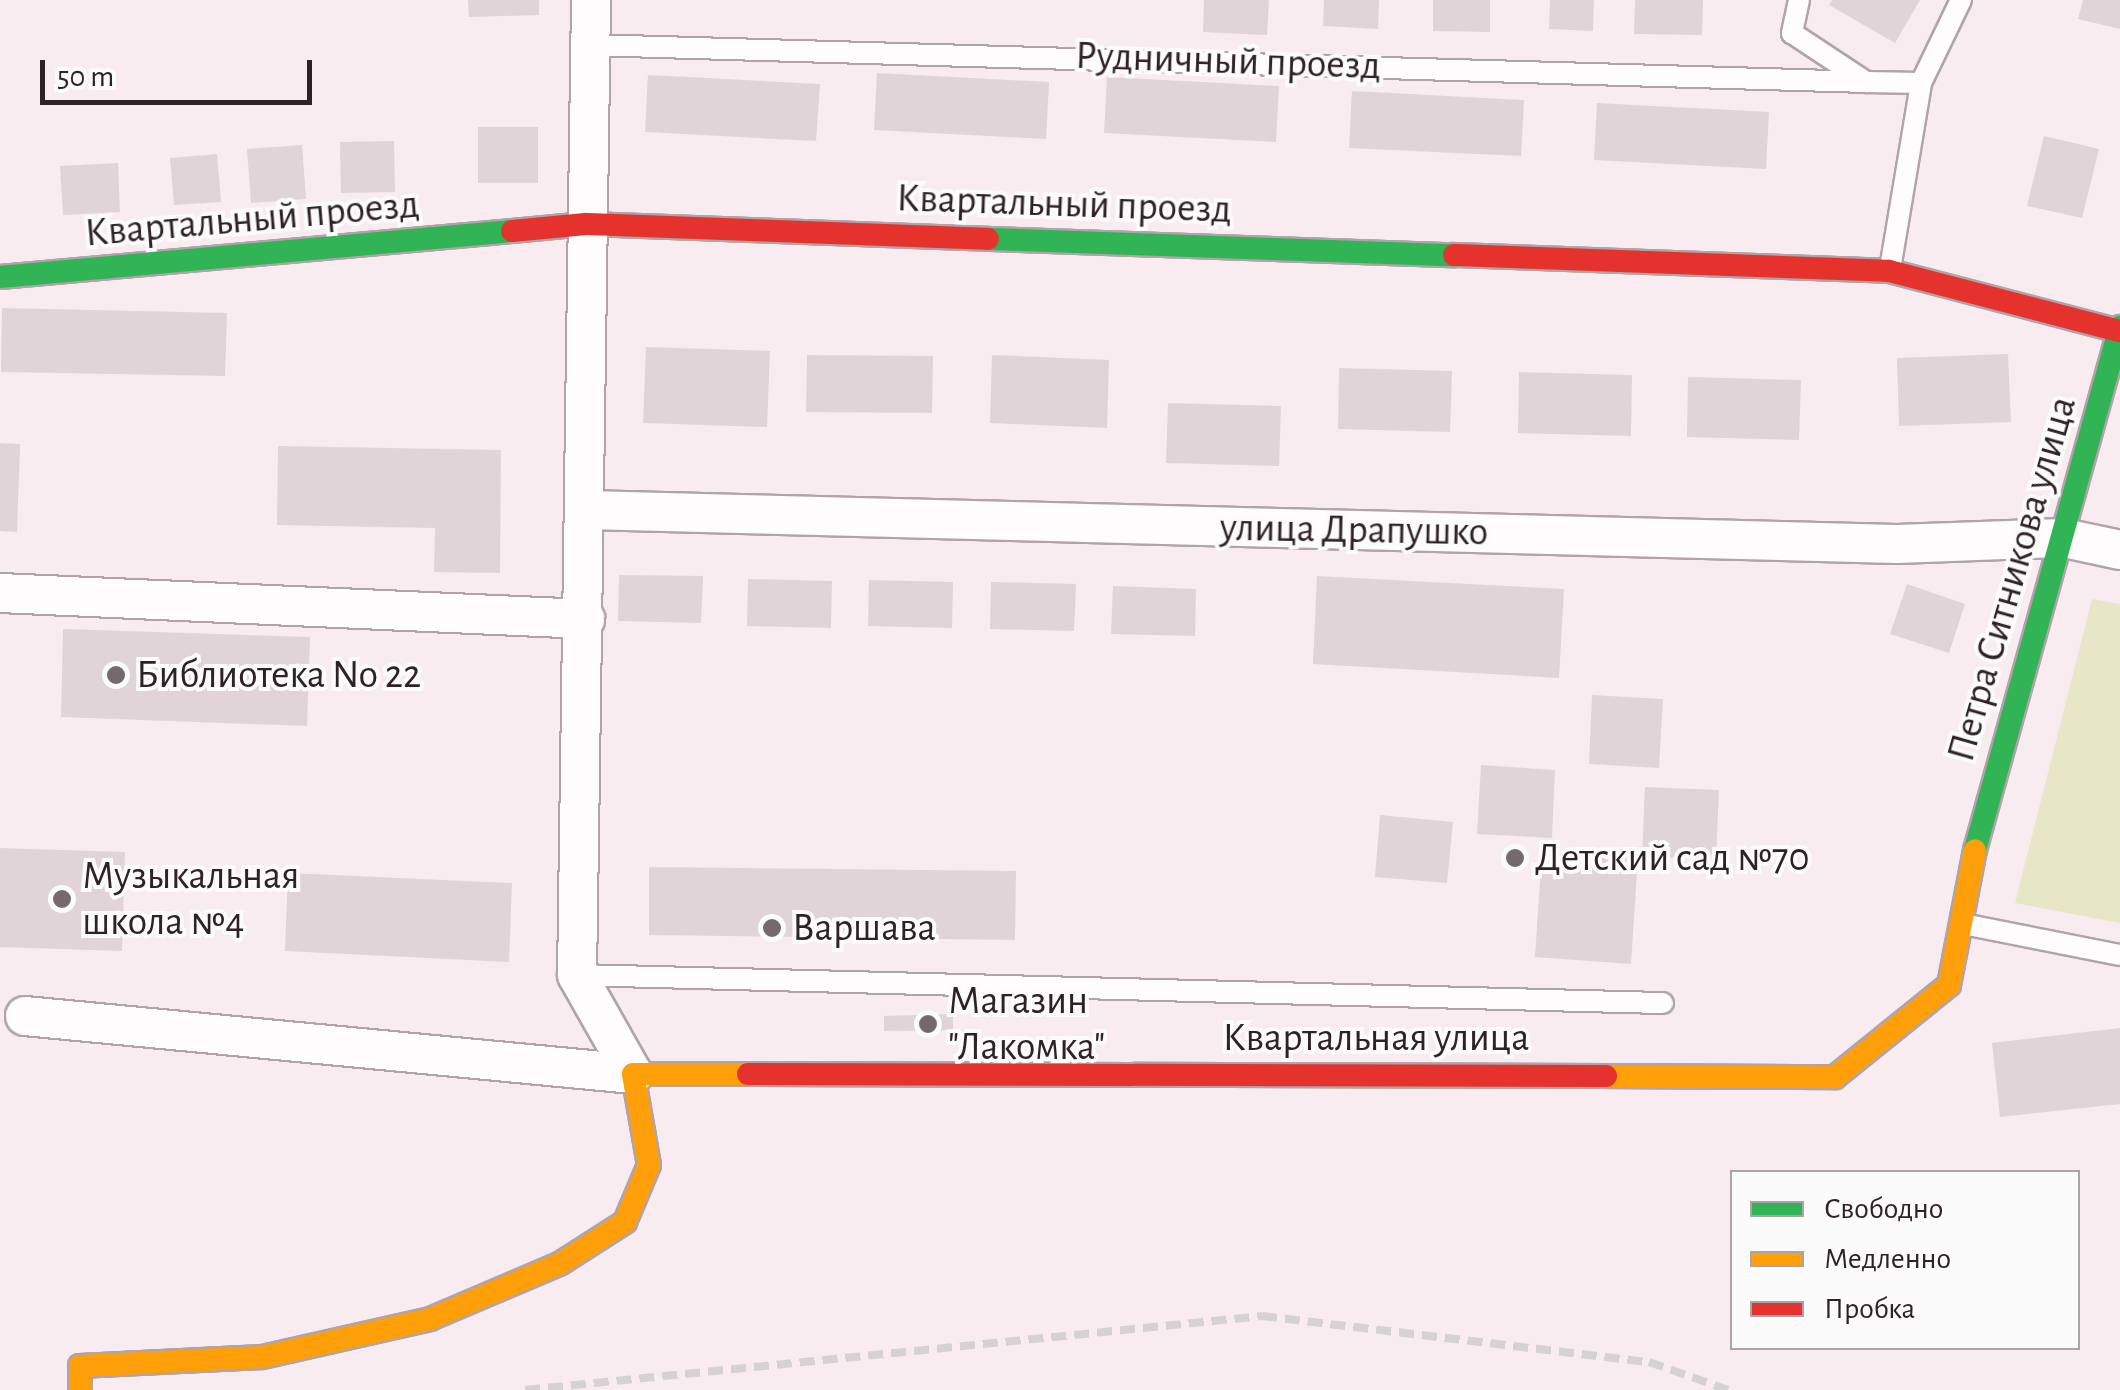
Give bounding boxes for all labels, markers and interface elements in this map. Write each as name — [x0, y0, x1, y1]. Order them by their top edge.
street label: Рудничный проезд — [1074, 32, 1382, 90]
scale bar — [45, 40, 318, 102]
text: 50 m — [57, 62, 114, 92]
street label: Квартальный проезд — [896, 174, 1232, 234]
street label: Квартальный проезд — [83, 180, 421, 258]
street label: Петра Ситникова улица — [1937, 391, 2087, 767]
street label: улица Драпушко — [1219, 504, 1489, 556]
place label: Библиотека No 22 — [136, 651, 421, 699]
marker: Библиотека No 22 — [105, 664, 127, 686]
place label: Детский сад №70 — [1535, 834, 1810, 882]
marker: Детский сад №70 — [1504, 847, 1526, 869]
place label: Музыкальная школа №4 — [82, 852, 300, 946]
marker: Музыкальная школа №4 — [51, 888, 73, 910]
place label: Варшава — [792, 904, 936, 952]
marker: Варшава — [761, 917, 783, 939]
place label: Магазин "Лакомка" — [948, 977, 1105, 1071]
marker: Магазин "Лакомка" — [917, 1013, 939, 1035]
street label: Квартальная улица — [1223, 1014, 1529, 1062]
legend — [1730, 1170, 2080, 1350]
text: Свободно — [1824, 1194, 1943, 1224]
text: Медленно — [1824, 1244, 1951, 1274]
text: Пробка — [1824, 1294, 1915, 1324]

